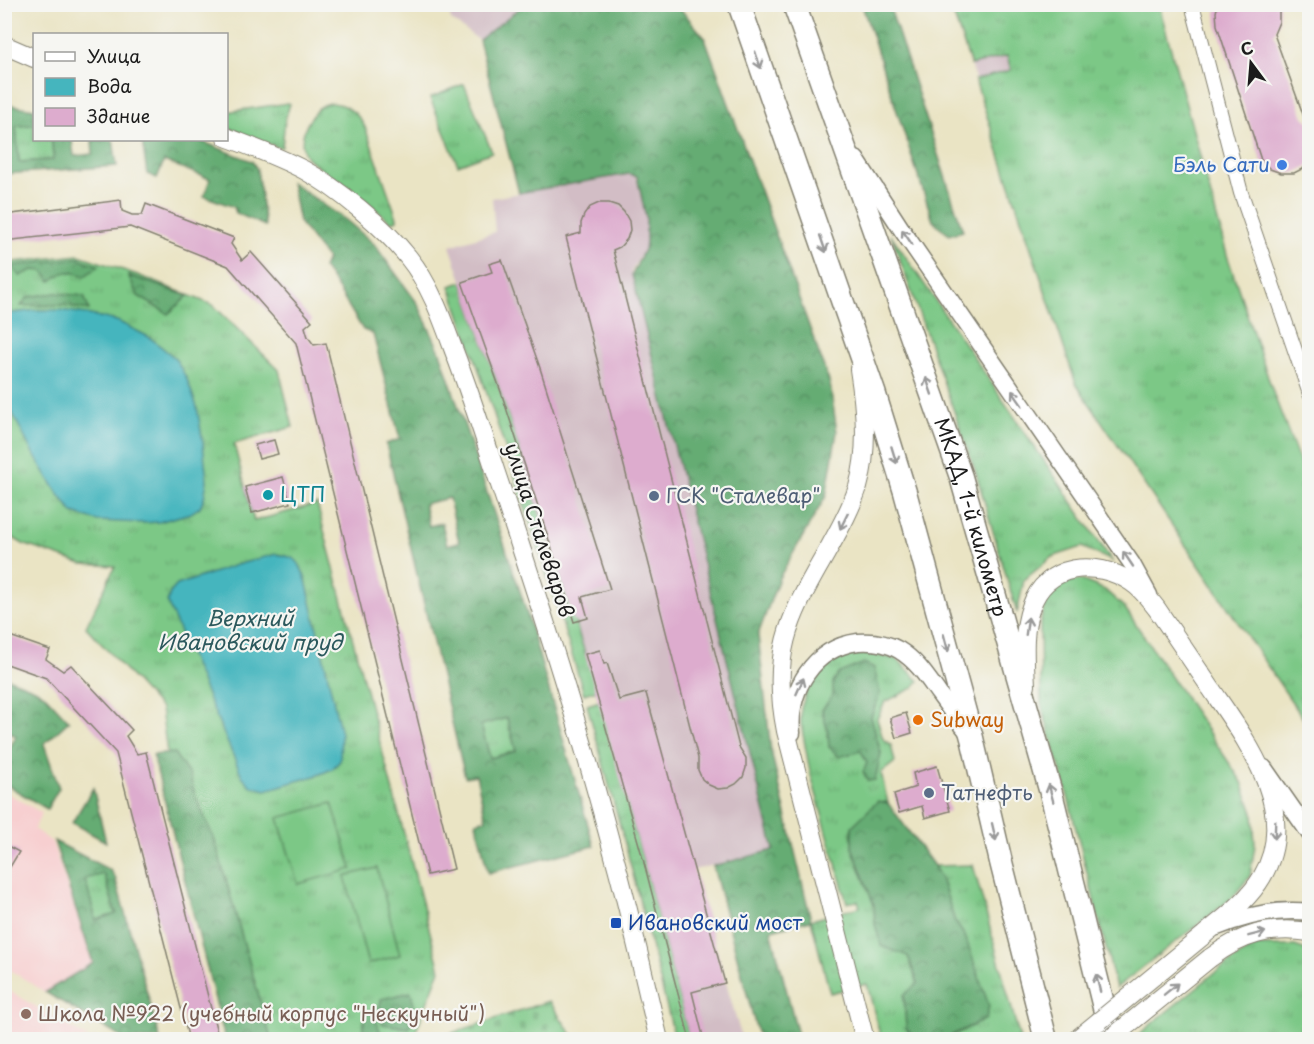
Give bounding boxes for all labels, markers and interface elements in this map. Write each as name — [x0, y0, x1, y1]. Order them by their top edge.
legend — [33, 33, 228, 141]
north arrow — [1221, 33, 1281, 93]
text: С — [1237, 34, 1256, 61]
text: Улица — [87, 42, 141, 69]
one-way arrow — [754, 50, 765, 69]
text: Вода — [87, 72, 132, 99]
text: Здание — [87, 102, 150, 129]
place label: Бэль Сати — [1173, 149, 1270, 179]
marker: Бэль Сати — [1275, 158, 1289, 172]
one-way arrow — [900, 229, 913, 246]
one-way arrow — [818, 234, 829, 253]
one-way arrow — [922, 377, 933, 396]
one-way arrow — [1011, 390, 1023, 407]
street label: МКАД, 1-й километр — [927, 413, 1016, 620]
street label: улица Сталеваров — [498, 439, 582, 621]
one-way arrow — [889, 445, 900, 464]
place label: ЦТП — [280, 479, 326, 509]
place label: ГСК "Сталевар" — [666, 480, 820, 510]
marker: ЦТП — [261, 488, 275, 502]
marker: ГСК "Сталевар" — [647, 489, 661, 503]
one-way arrow — [837, 511, 849, 529]
one-way arrow — [1122, 551, 1134, 567]
water label: Верхний Ивановский пруд — [158, 601, 344, 657]
one-way arrow — [1021, 617, 1032, 636]
one-way arrow — [941, 633, 952, 652]
one-way arrow — [795, 677, 806, 695]
place label: Subway — [930, 704, 1004, 734]
marker: Subway — [911, 713, 925, 727]
place label: Татнефть — [941, 777, 1033, 807]
one-way arrow — [1045, 784, 1056, 803]
marker: Татнефть — [922, 786, 936, 800]
one-way arrow — [1269, 820, 1280, 840]
one-way arrow — [988, 822, 1000, 841]
place label: Ивановский мост — [628, 907, 803, 937]
marker: Ивановский мост — [609, 916, 623, 930]
one-way arrow — [1247, 928, 1266, 939]
one-way arrow — [1092, 974, 1104, 993]
one-way arrow — [1163, 983, 1179, 996]
place label: Школа №922 (учебный корпус "Нескучный") — [38, 998, 485, 1028]
marker: Школа №922 (учебный корпус "Нескучный") — [19, 1007, 33, 1021]

